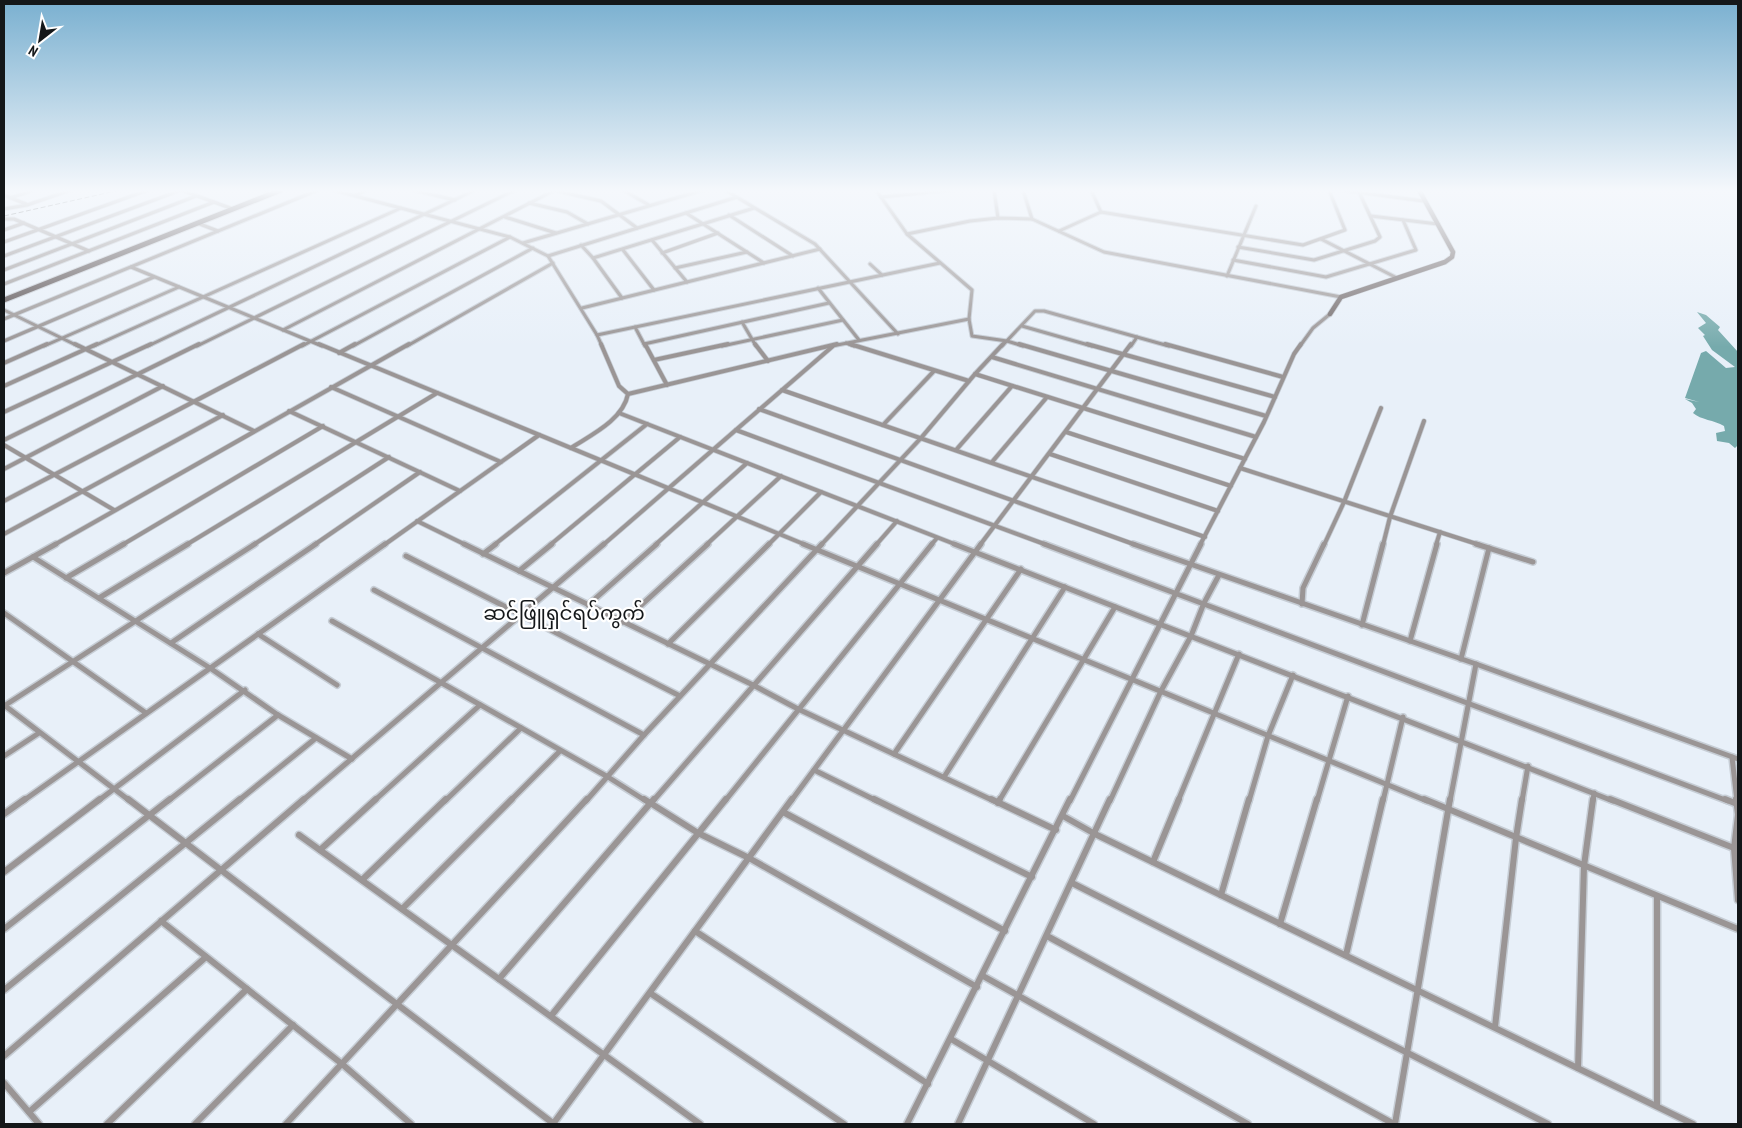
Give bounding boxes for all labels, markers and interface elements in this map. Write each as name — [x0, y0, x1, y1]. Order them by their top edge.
north arrow — [15, 15, 65, 65]
text: N — [25, 41, 41, 61]
district label: ဆင်ဖြူရှင်ရပ်ကွက် — [483, 599, 645, 630]

